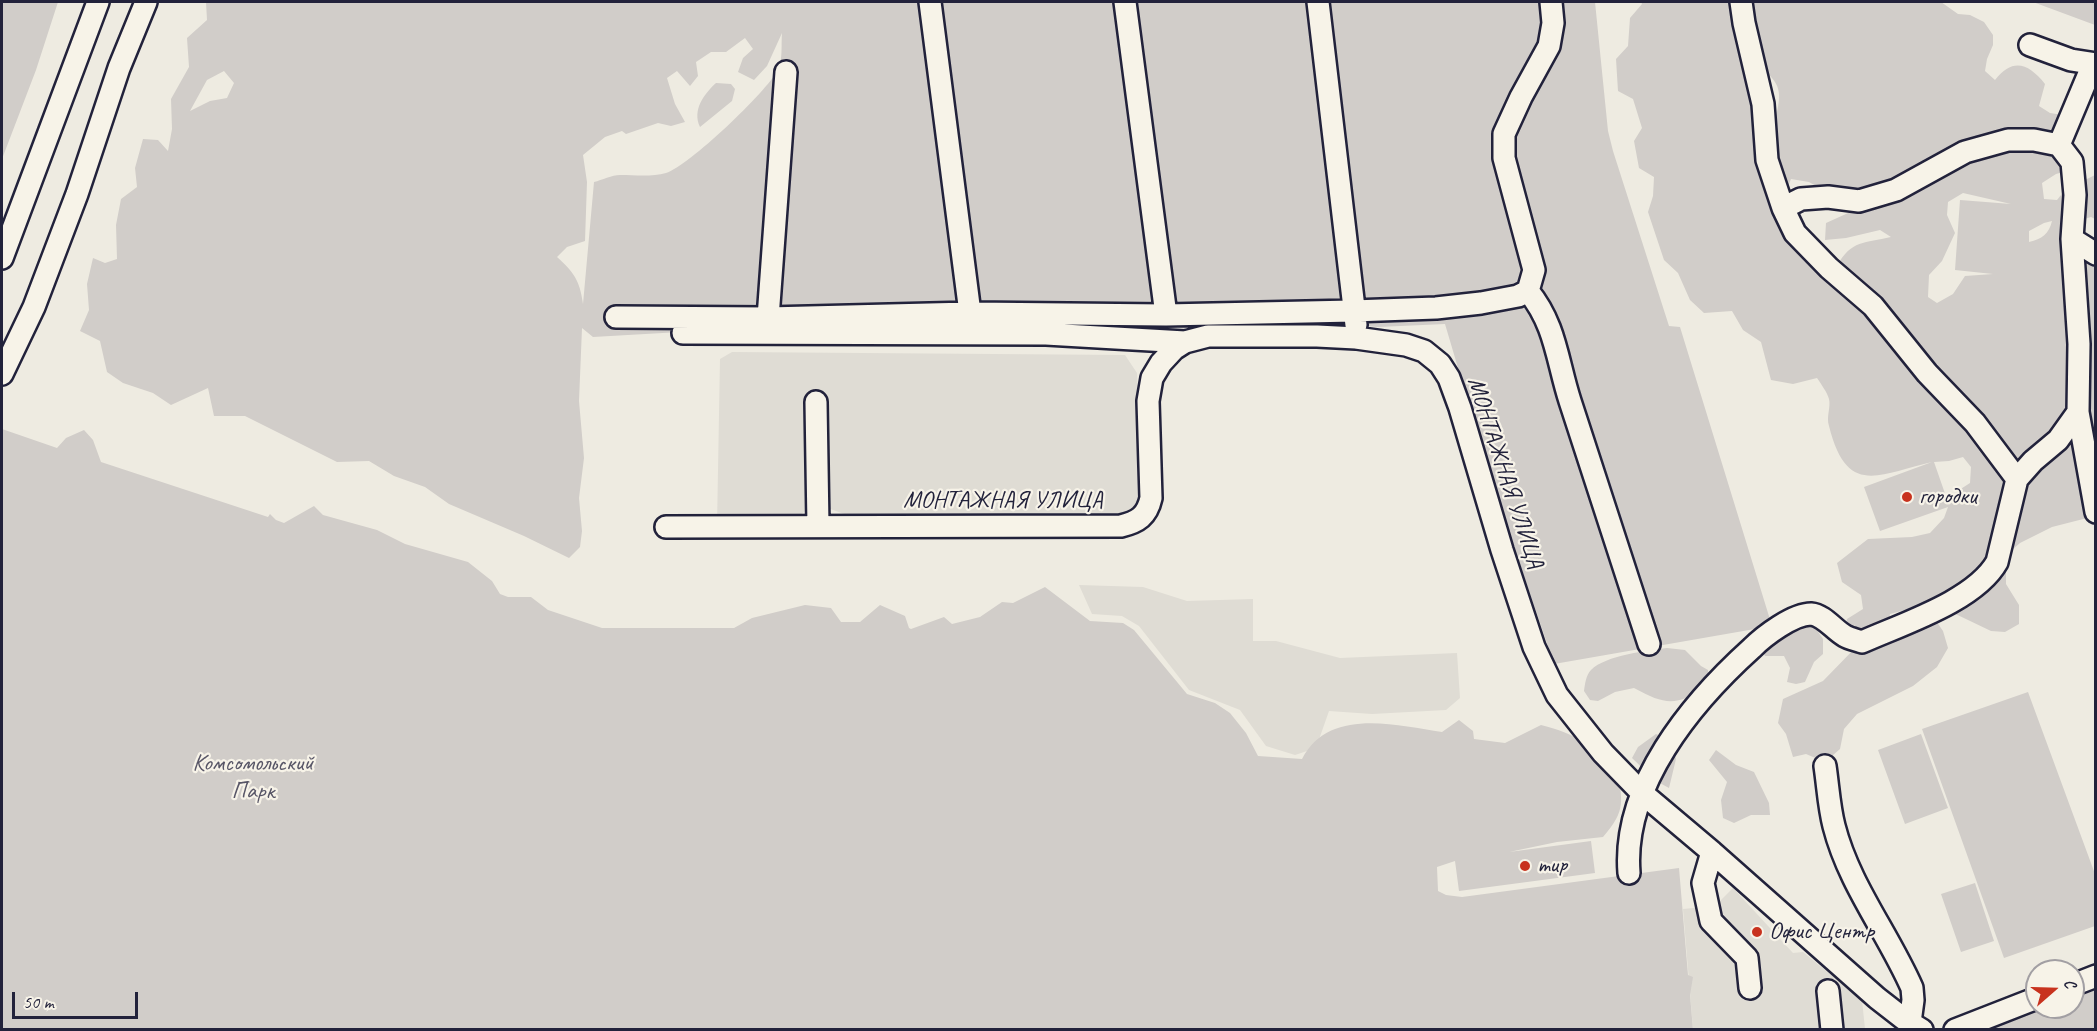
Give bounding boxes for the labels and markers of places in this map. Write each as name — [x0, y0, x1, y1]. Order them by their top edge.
place label: городки — [1919, 483, 1976, 511]
marker: городки — [1900, 490, 1914, 504]
place label: тир — [1537, 852, 1567, 880]
marker: тир — [1518, 859, 1532, 873]
place label: Офис Центр — [1769, 918, 1874, 946]
marker: Офис Центр — [1750, 925, 1764, 939]

